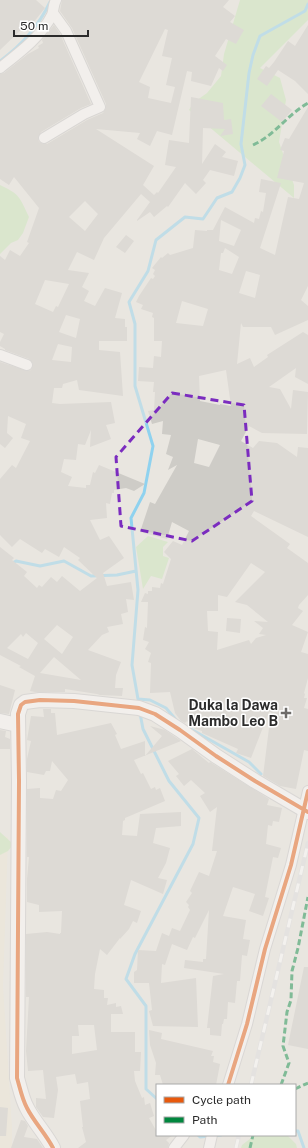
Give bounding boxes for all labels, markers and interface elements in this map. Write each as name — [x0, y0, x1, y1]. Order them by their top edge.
scale bar — [14, 12, 88, 38]
text: 50 m — [20, 19, 48, 33]
place label: Duka la Dawa Mambo Leo B — [188, 697, 278, 729]
marker: Duka la Dawa Mambo Leo B — [281, 708, 291, 718]
legend — [156, 1084, 296, 1136]
text: Cycle path — [192, 1093, 251, 1107]
text: Path — [192, 1113, 218, 1127]

